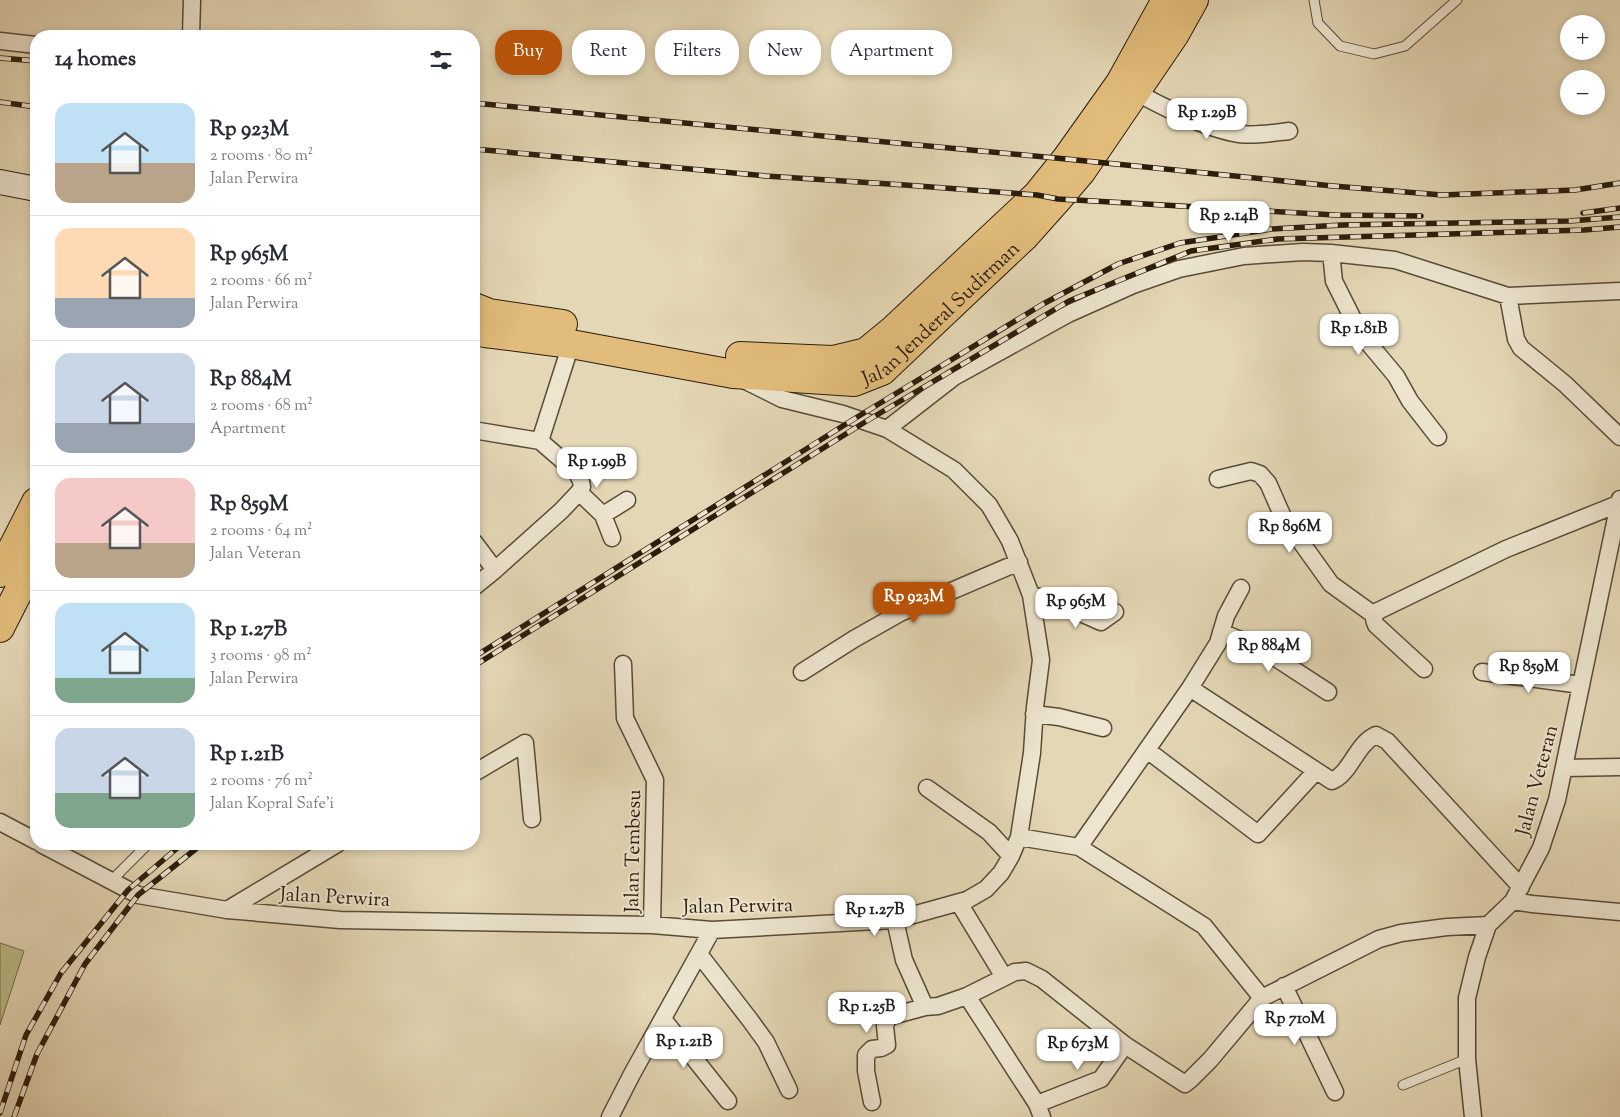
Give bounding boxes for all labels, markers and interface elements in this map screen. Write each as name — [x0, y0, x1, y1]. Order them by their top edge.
map controls — [1560, 15, 1605, 115]
button: + — [1560, 15, 1605, 60]
chip: Buy — [495, 30, 562, 75]
chip: Rent — [572, 30, 645, 75]
chip: Filters — [655, 30, 739, 75]
chip: New — [749, 30, 821, 75]
chip: Apartment — [831, 30, 952, 75]
text: 14 homes — [55, 45, 136, 75]
icon: filters — [427, 46, 455, 74]
button: − — [1560, 70, 1605, 115]
pin: Rp 1.29B — [1155, 98, 1259, 140]
text: Rp 1.29B — [1178, 102, 1236, 125]
text: Rp 923M — [210, 115, 289, 145]
icon: home — [95, 123, 155, 183]
text: 2 rooms · 80 m² — [210, 145, 313, 168]
text: Jalan Perwira — [210, 168, 298, 191]
pin: Rp 2.14B — [1177, 200, 1281, 243]
text: Rp 2.14B — [1200, 205, 1258, 228]
street label: Jalan Jenderal Sudirman — [857, 236, 1028, 395]
text: Rp 965M — [210, 240, 288, 270]
icon: home — [95, 248, 155, 308]
text: 2 rooms · 66 m² — [210, 270, 313, 293]
text: Jalan Perwira — [210, 293, 298, 316]
pin: Rp 1.81B — [1307, 314, 1411, 356]
text: Rp 1.81B — [1331, 318, 1387, 341]
text: Rp 884M — [210, 365, 292, 395]
icon: home — [95, 373, 155, 433]
text: 2 rooms · 68 m² — [210, 395, 313, 418]
text: Apartment — [210, 418, 286, 441]
pin: Rp 1.99B — [545, 446, 649, 489]
text: Rp 1.99B — [568, 451, 626, 474]
text: Rp 859M — [210, 490, 288, 520]
icon: home — [95, 498, 155, 558]
pin: Rp 896M — [1244, 512, 1336, 554]
text: Rp 896M — [1259, 516, 1321, 539]
text: 2 rooms · 64 m² — [210, 520, 313, 543]
text: Jalan Veteran — [210, 543, 301, 566]
pin: Rp 923M — [868, 582, 960, 624]
text: Rp 923M — [884, 586, 944, 609]
pin: Rp 965M — [1030, 586, 1122, 629]
text: Rp 965M — [1046, 591, 1106, 614]
text: Rp 1.27B — [210, 615, 287, 645]
icon: home — [95, 623, 155, 683]
pin: Rp 884M — [1223, 630, 1315, 673]
text: Rp 884M — [1238, 635, 1300, 658]
text: 3 rooms · 98 m² — [210, 645, 312, 668]
pin: Rp 859M — [1483, 652, 1575, 694]
text: Rp 859M — [1499, 656, 1559, 679]
text: Jalan Perwira — [210, 668, 298, 691]
street label: Jalan Veteran — [1509, 722, 1567, 840]
text: Rp 1.21B — [210, 740, 284, 770]
icon: home — [95, 748, 155, 808]
text: 2 rooms · 76 m² — [210, 770, 313, 793]
street label: Jalan Tembesu — [619, 789, 650, 914]
text: Jalan Kopral Safe'i — [210, 793, 334, 816]
street label: Jalan Perwira — [278, 881, 391, 916]
street label: Jalan Perwira — [682, 892, 793, 923]
pin: Rp 1.27B — [823, 894, 927, 937]
text: Rp 1.27B — [846, 899, 904, 922]
pin: Rp 1.25B — [815, 992, 919, 1034]
text: Rp 1.25B — [839, 996, 895, 1019]
pin: Rp 710M — [1249, 1004, 1341, 1046]
text: Rp 710M — [1265, 1008, 1325, 1031]
pin: Rp 1.21B — [632, 1026, 736, 1069]
pin: Rp 673M — [1032, 1028, 1124, 1071]
text: Rp 1.21B — [656, 1031, 712, 1054]
text: Rp 673M — [1048, 1033, 1108, 1056]

